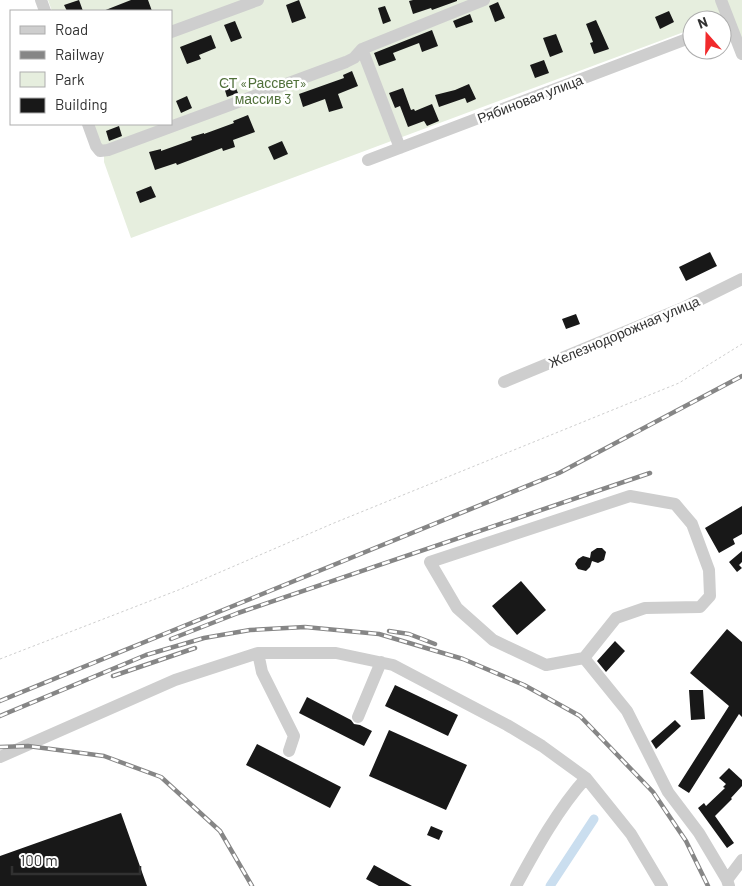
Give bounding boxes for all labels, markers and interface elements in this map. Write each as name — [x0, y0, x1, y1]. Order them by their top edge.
legend — [10, 10, 172, 125]
north arrow — [682, 10, 732, 60]
text: N — [695, 13, 710, 32]
text: Road — [55, 20, 88, 38]
text: Railway — [55, 45, 104, 63]
text: Park — [55, 70, 85, 88]
street label: Рябиновая улица — [475, 70, 585, 126]
park label: СТ «Рассвет» массив 3 — [219, 74, 307, 107]
text: Building — [55, 95, 108, 113]
street label: Железнодорожная улица — [546, 292, 702, 371]
scale bar — [12, 844, 140, 876]
text: 100 m — [20, 851, 58, 869]

